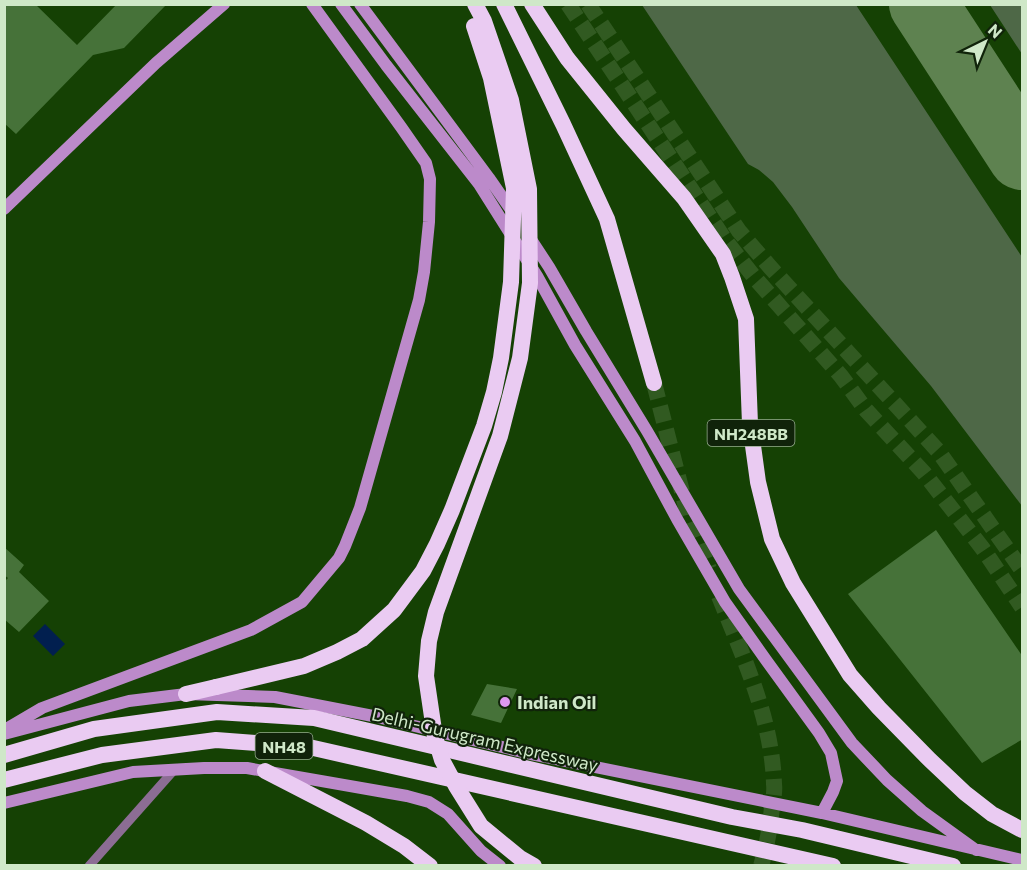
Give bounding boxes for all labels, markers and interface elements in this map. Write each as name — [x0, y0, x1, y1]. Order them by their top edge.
north arrow — [955, 12, 1015, 72]
text: N — [985, 20, 1006, 42]
road number: NH248BB — [708, 420, 795, 446]
place label: Indian Oil — [517, 691, 597, 713]
marker: Indian Oil — [498, 695, 512, 709]
street label: Delhi-Gurugram Expressway — [370, 702, 600, 776]
road number: NH48 — [256, 733, 312, 759]

